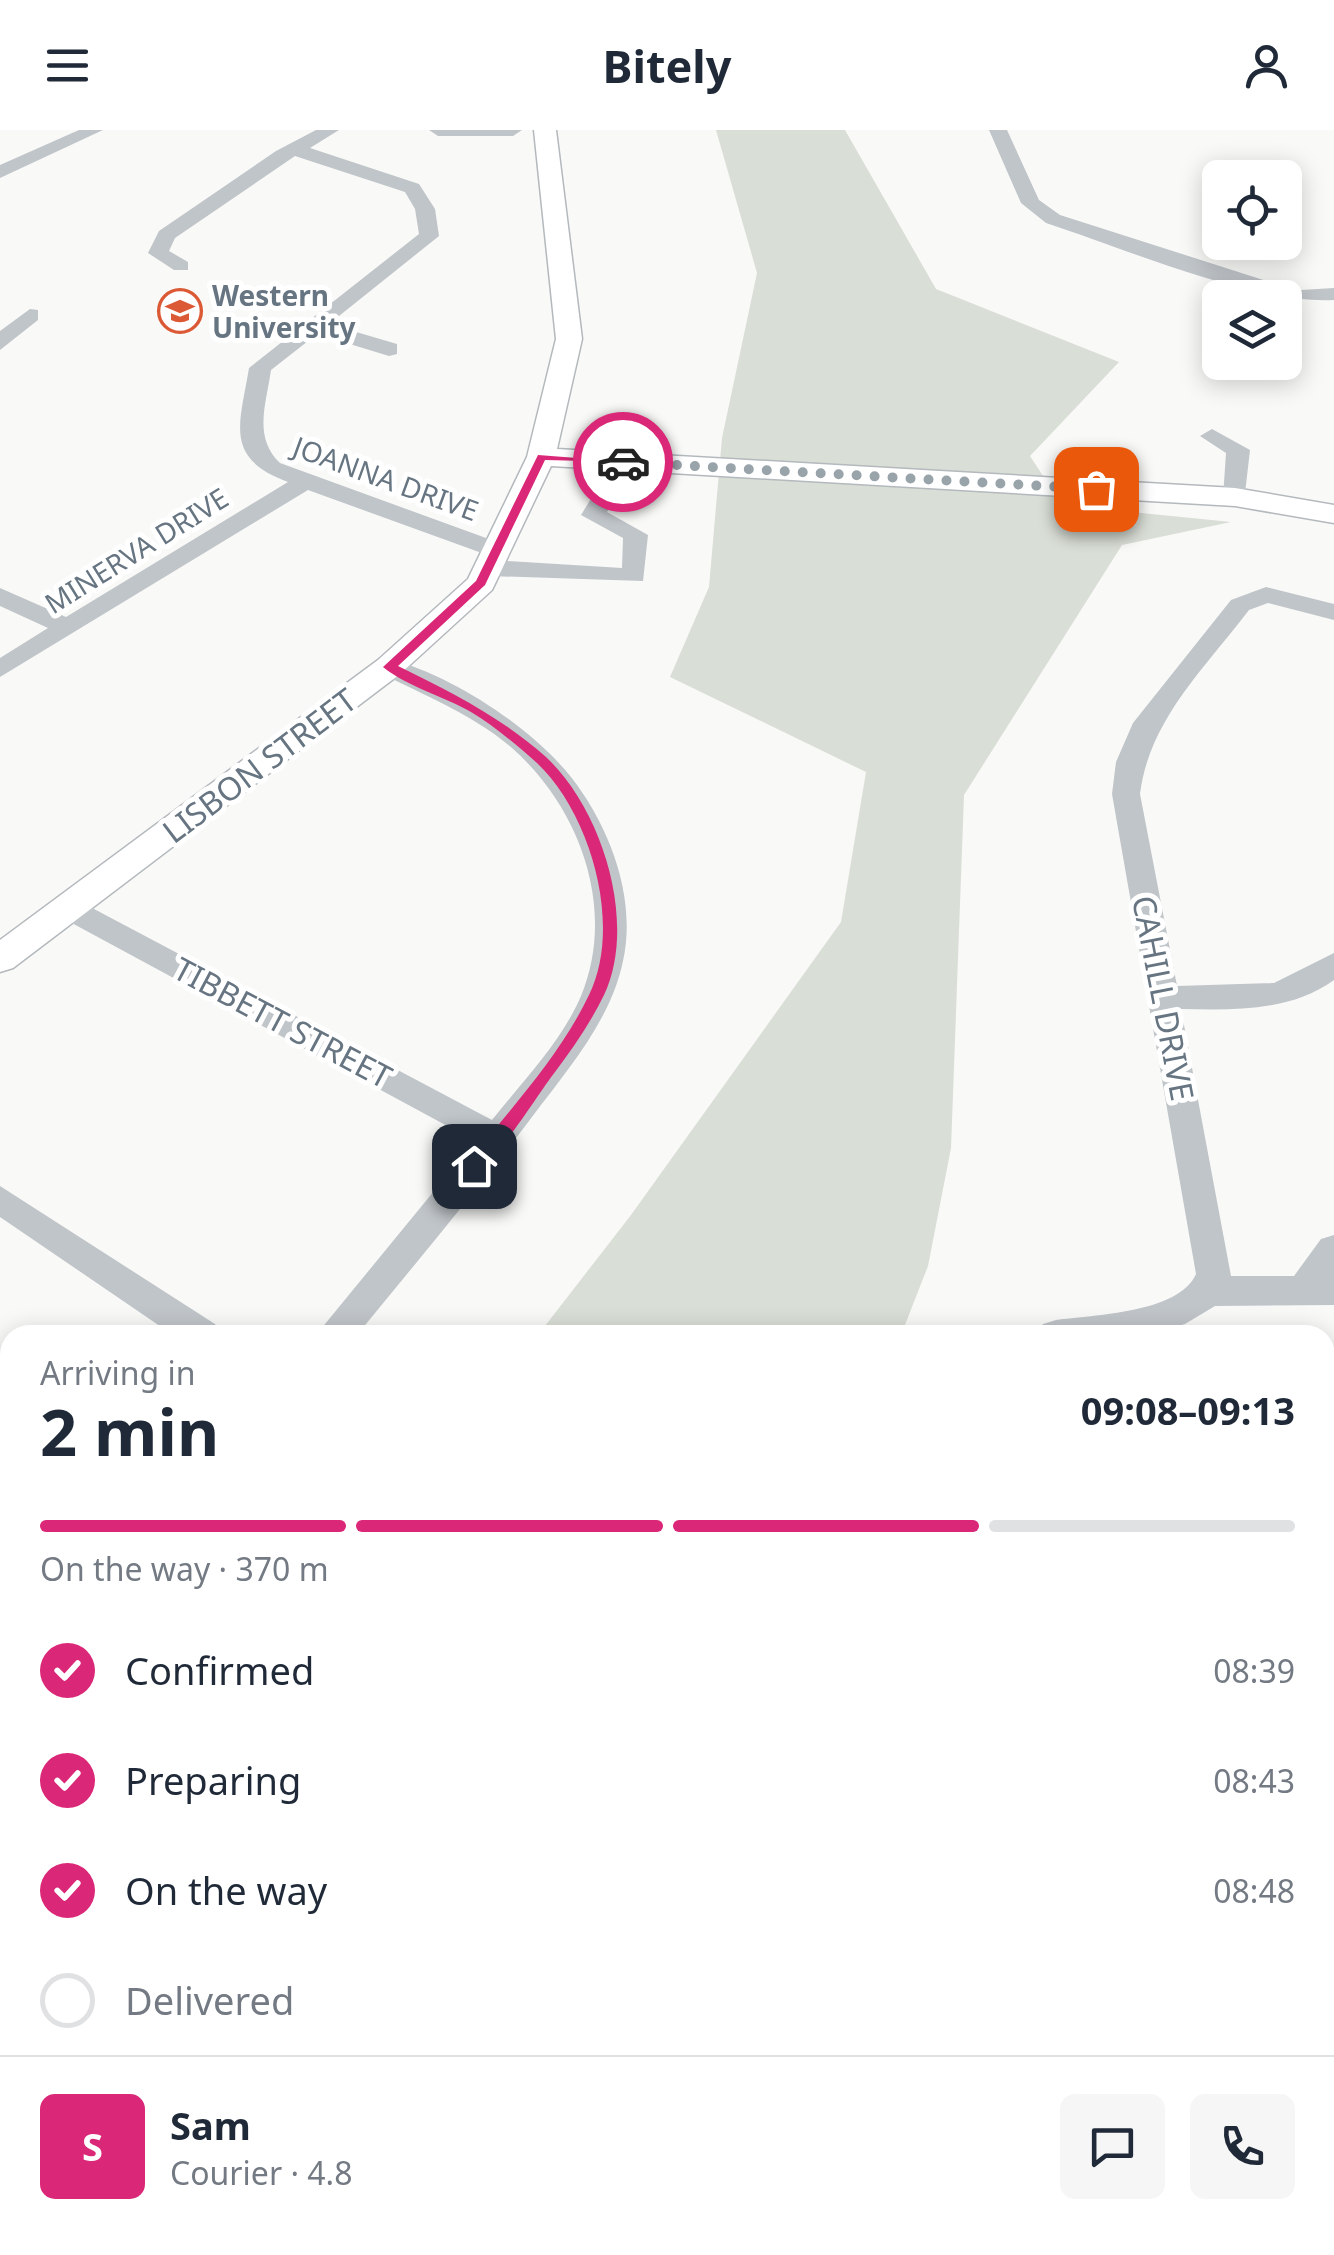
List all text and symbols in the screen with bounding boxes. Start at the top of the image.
text: Bitely [603,35,731,96]
icon: menu [40,38,95,93]
icon: person [1239,38,1294,93]
map controls [1202,160,1302,380]
button: locate [1202,160,1302,260]
place label: Western University [212,276,356,346]
button: layers [1202,280,1302,380]
school or university icon: Western University [157,288,203,334]
courier [573,412,673,512]
street label: JOANNA DRIVE [285,426,484,529]
icon: car [596,435,651,490]
pin [1054,447,1139,532]
icon: bag [1069,462,1124,517]
street label: MINERVA DRIVE [37,478,235,622]
street label: LISBON STREET [153,678,365,852]
street label: CAHILL DRIVE [1123,892,1205,1104]
street label: TIBBETT STREET [166,946,400,1098]
pin [432,1124,517,1209]
icon: home [447,1139,502,1194]
text: Arriving in [40,1351,195,1394]
text: 09:08–09:13 [1081,1384,1295,1436]
text: 2 min [40,1387,219,1475]
text: On the way · 370 m [40,1547,329,1590]
icon: check [40,1643,95,1698]
text: Confirmed [125,1644,314,1696]
text: 08:39 [1213,1649,1295,1692]
icon: check [40,1753,95,1808]
text: Preparing [125,1754,301,1806]
text: 08:43 [1213,1759,1295,1802]
icon: check [40,1863,95,1918]
text: On the way [125,1864,327,1916]
text: 08:48 [1213,1869,1295,1912]
text: Delivered [125,1974,294,2026]
button: chat [1060,2094,1165,2199]
button: phone [1190,2094,1295,2199]
text: Sam [170,2099,251,2151]
text: S [82,2120,103,2172]
text: Courier · 4.8 [170,2151,353,2194]

